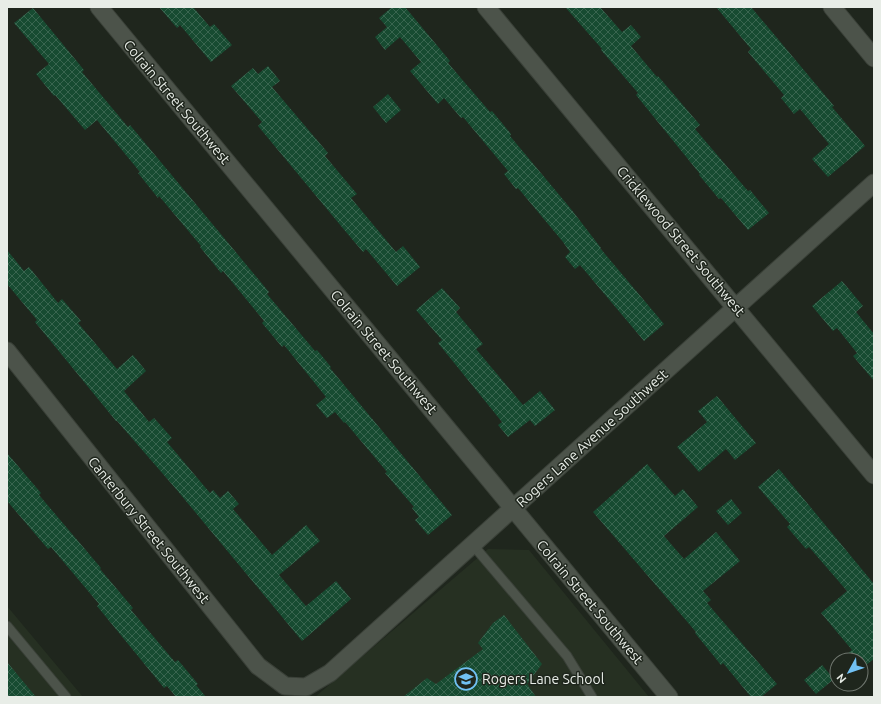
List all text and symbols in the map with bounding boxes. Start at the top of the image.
street label: Colrain Street Southwest [120,37,234,168]
street label: Cricklewood Street Southwest [614,163,749,319]
street label: Colrain Street Southwest [327,287,441,418]
street label: Rogers Lane Avenue Southwest [513,365,671,510]
street label: Canterbury Street Southwest [85,454,213,607]
street label: Colrain Street Southwest [533,537,647,668]
north arrow [829,652,869,692]
school or university icon: Rogers Lane School [453,666,479,692]
place label: Rogers Lane School [482,671,605,687]
text: N [834,671,849,685]

